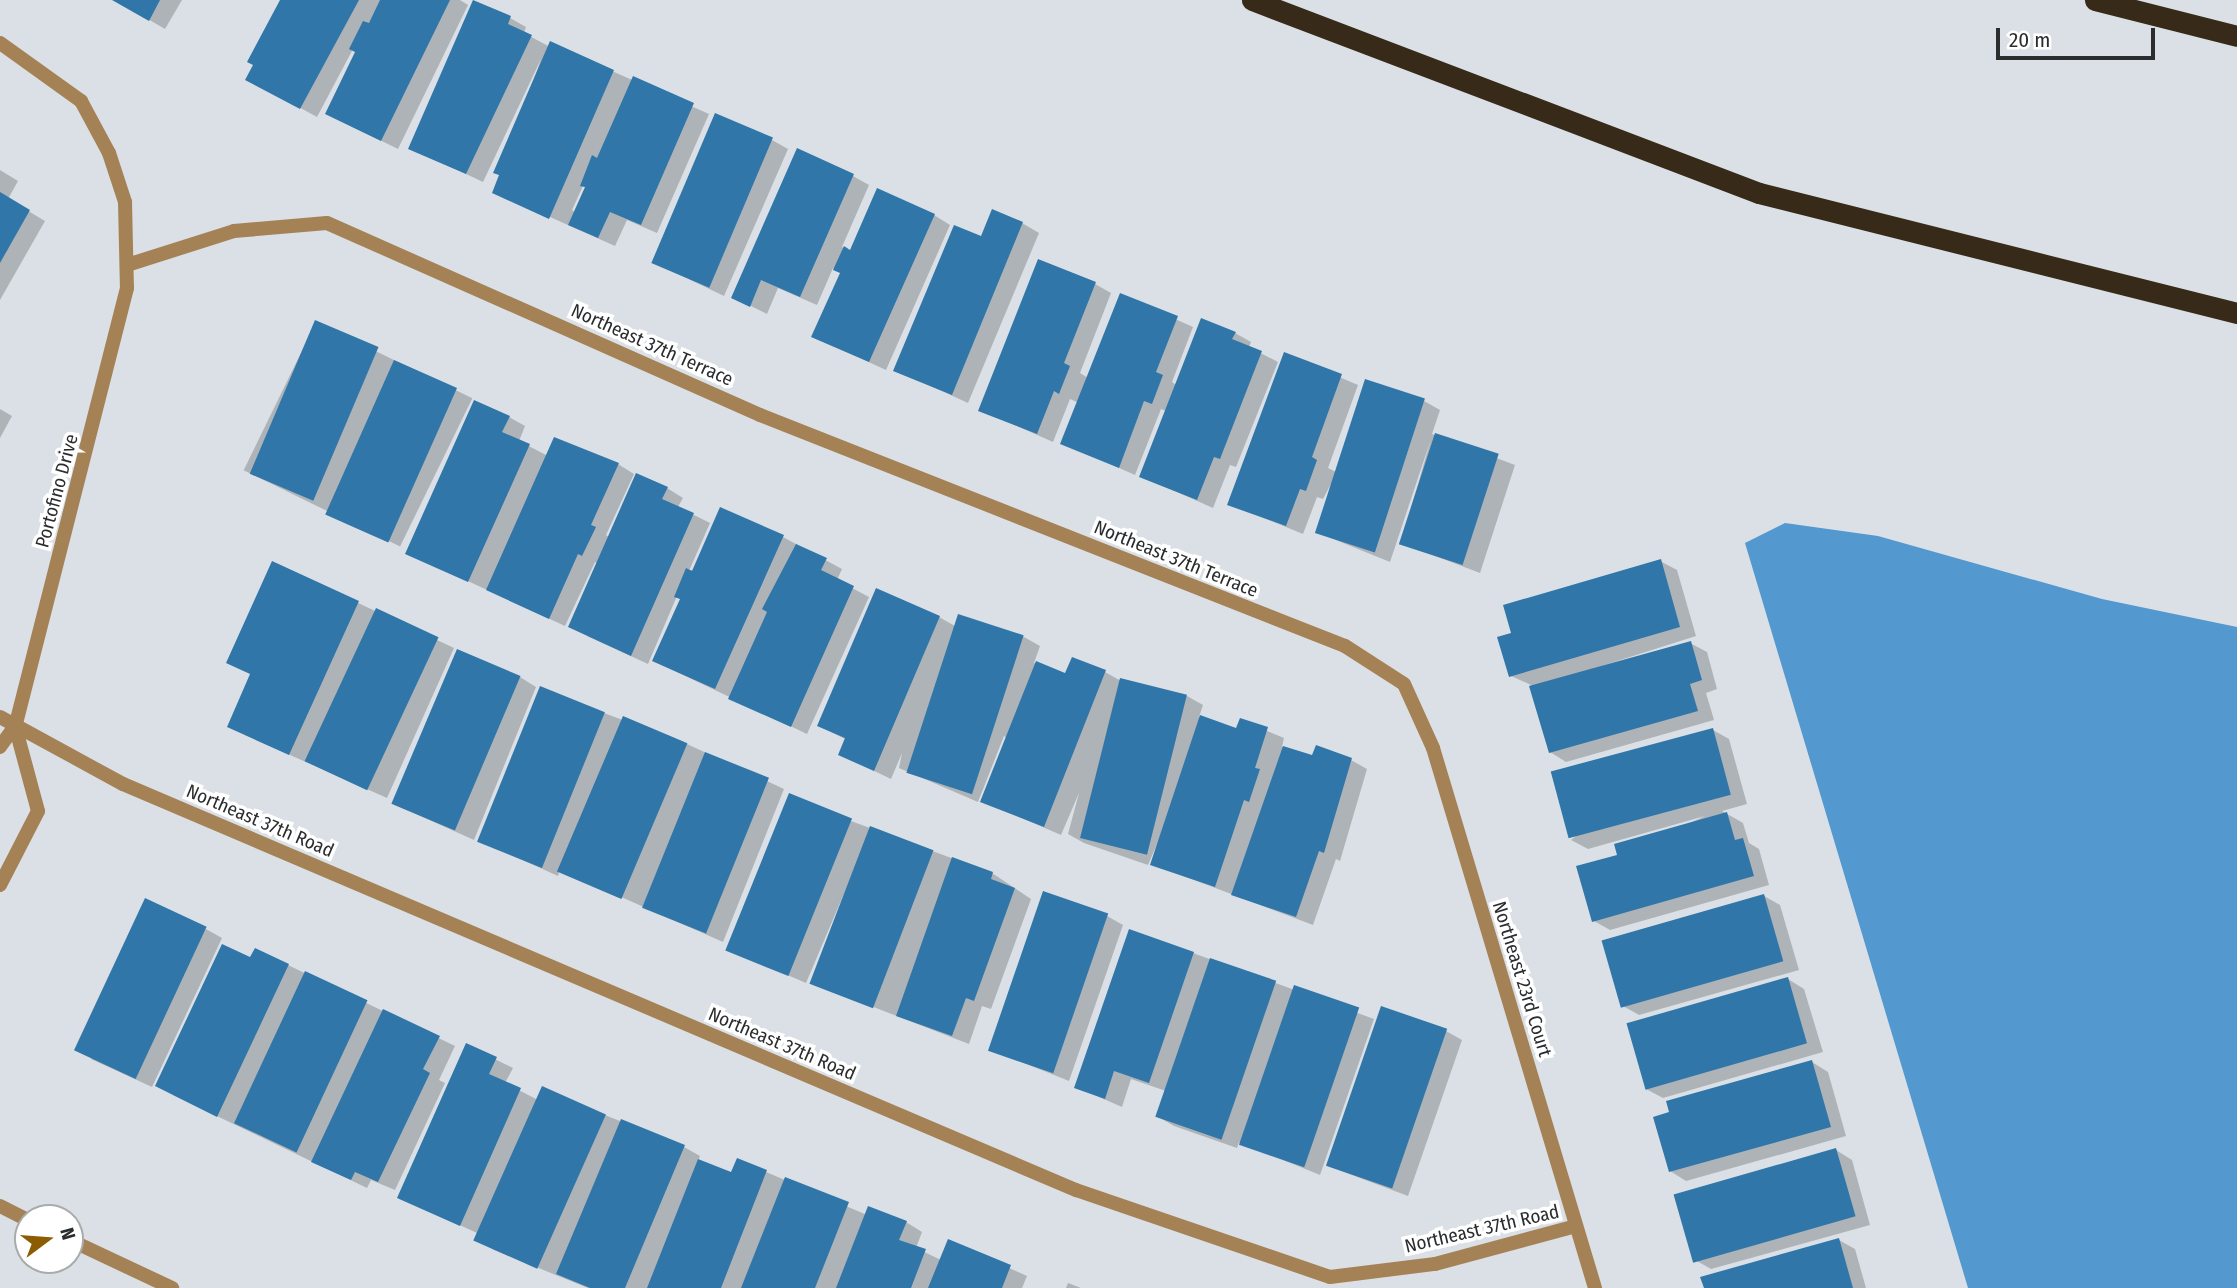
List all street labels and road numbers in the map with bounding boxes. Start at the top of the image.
street label: Northeast 37th Terrace [568,299,736,391]
street label: Portofino Drive [31,432,83,550]
street label: Northeast 37th Terrace [1091,516,1261,602]
street label: Northeast 37th Road [183,780,337,862]
street label: Northeast 23rd Court [1488,899,1556,1059]
street label: Northeast 37th Road [705,1003,859,1085]
street label: Northeast 37th Road [1403,1200,1561,1258]

